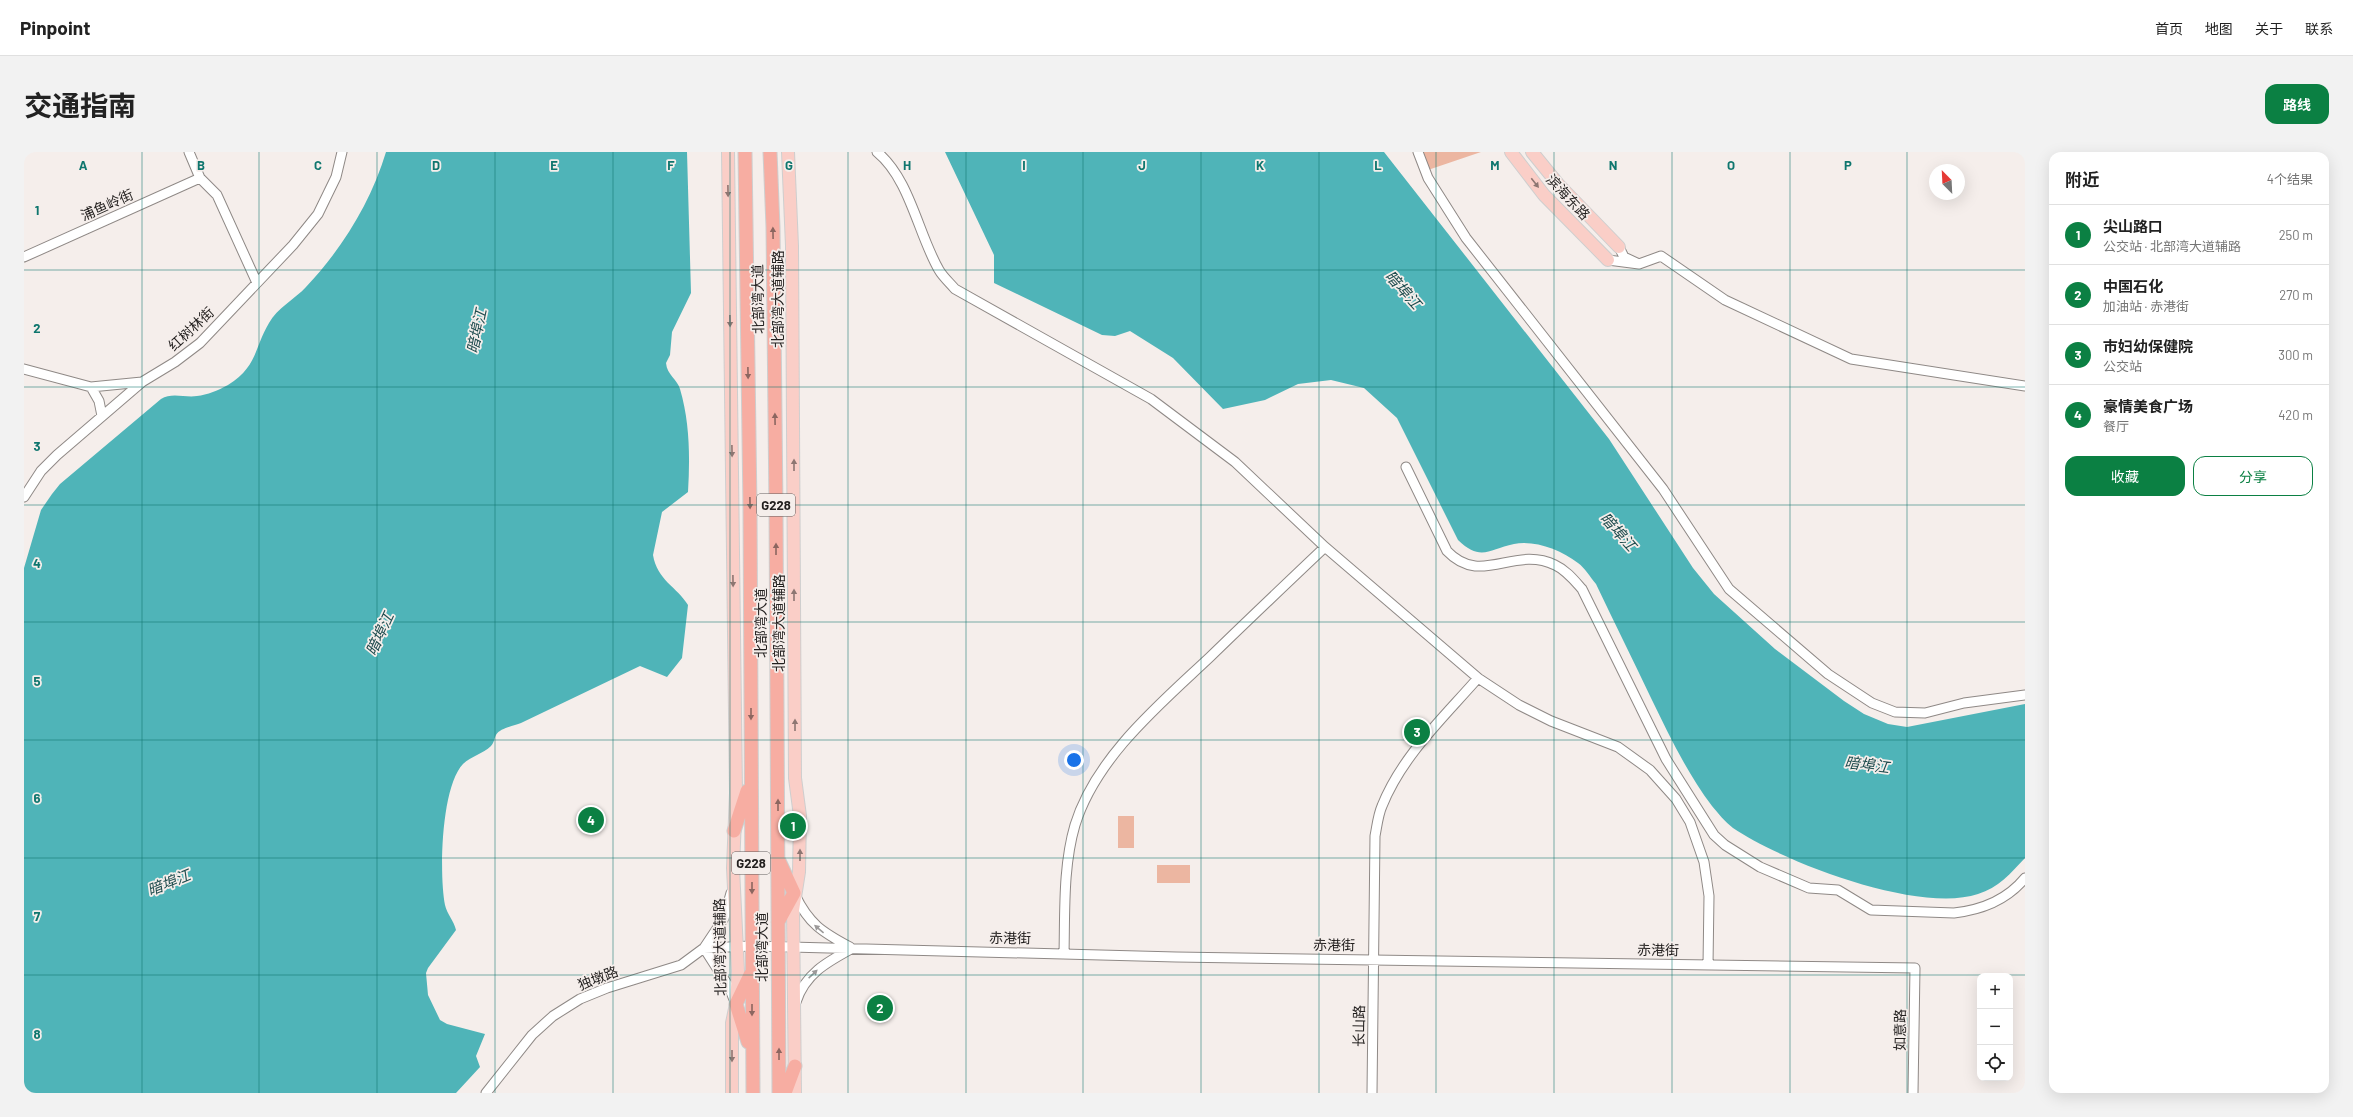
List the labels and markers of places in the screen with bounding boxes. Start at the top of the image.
pin: 3 [1404,717,1430,747]
pin: 4 [578,805,604,835]
pin: 1 [780,811,806,841]
pin: 2 [867,993,893,1023]

